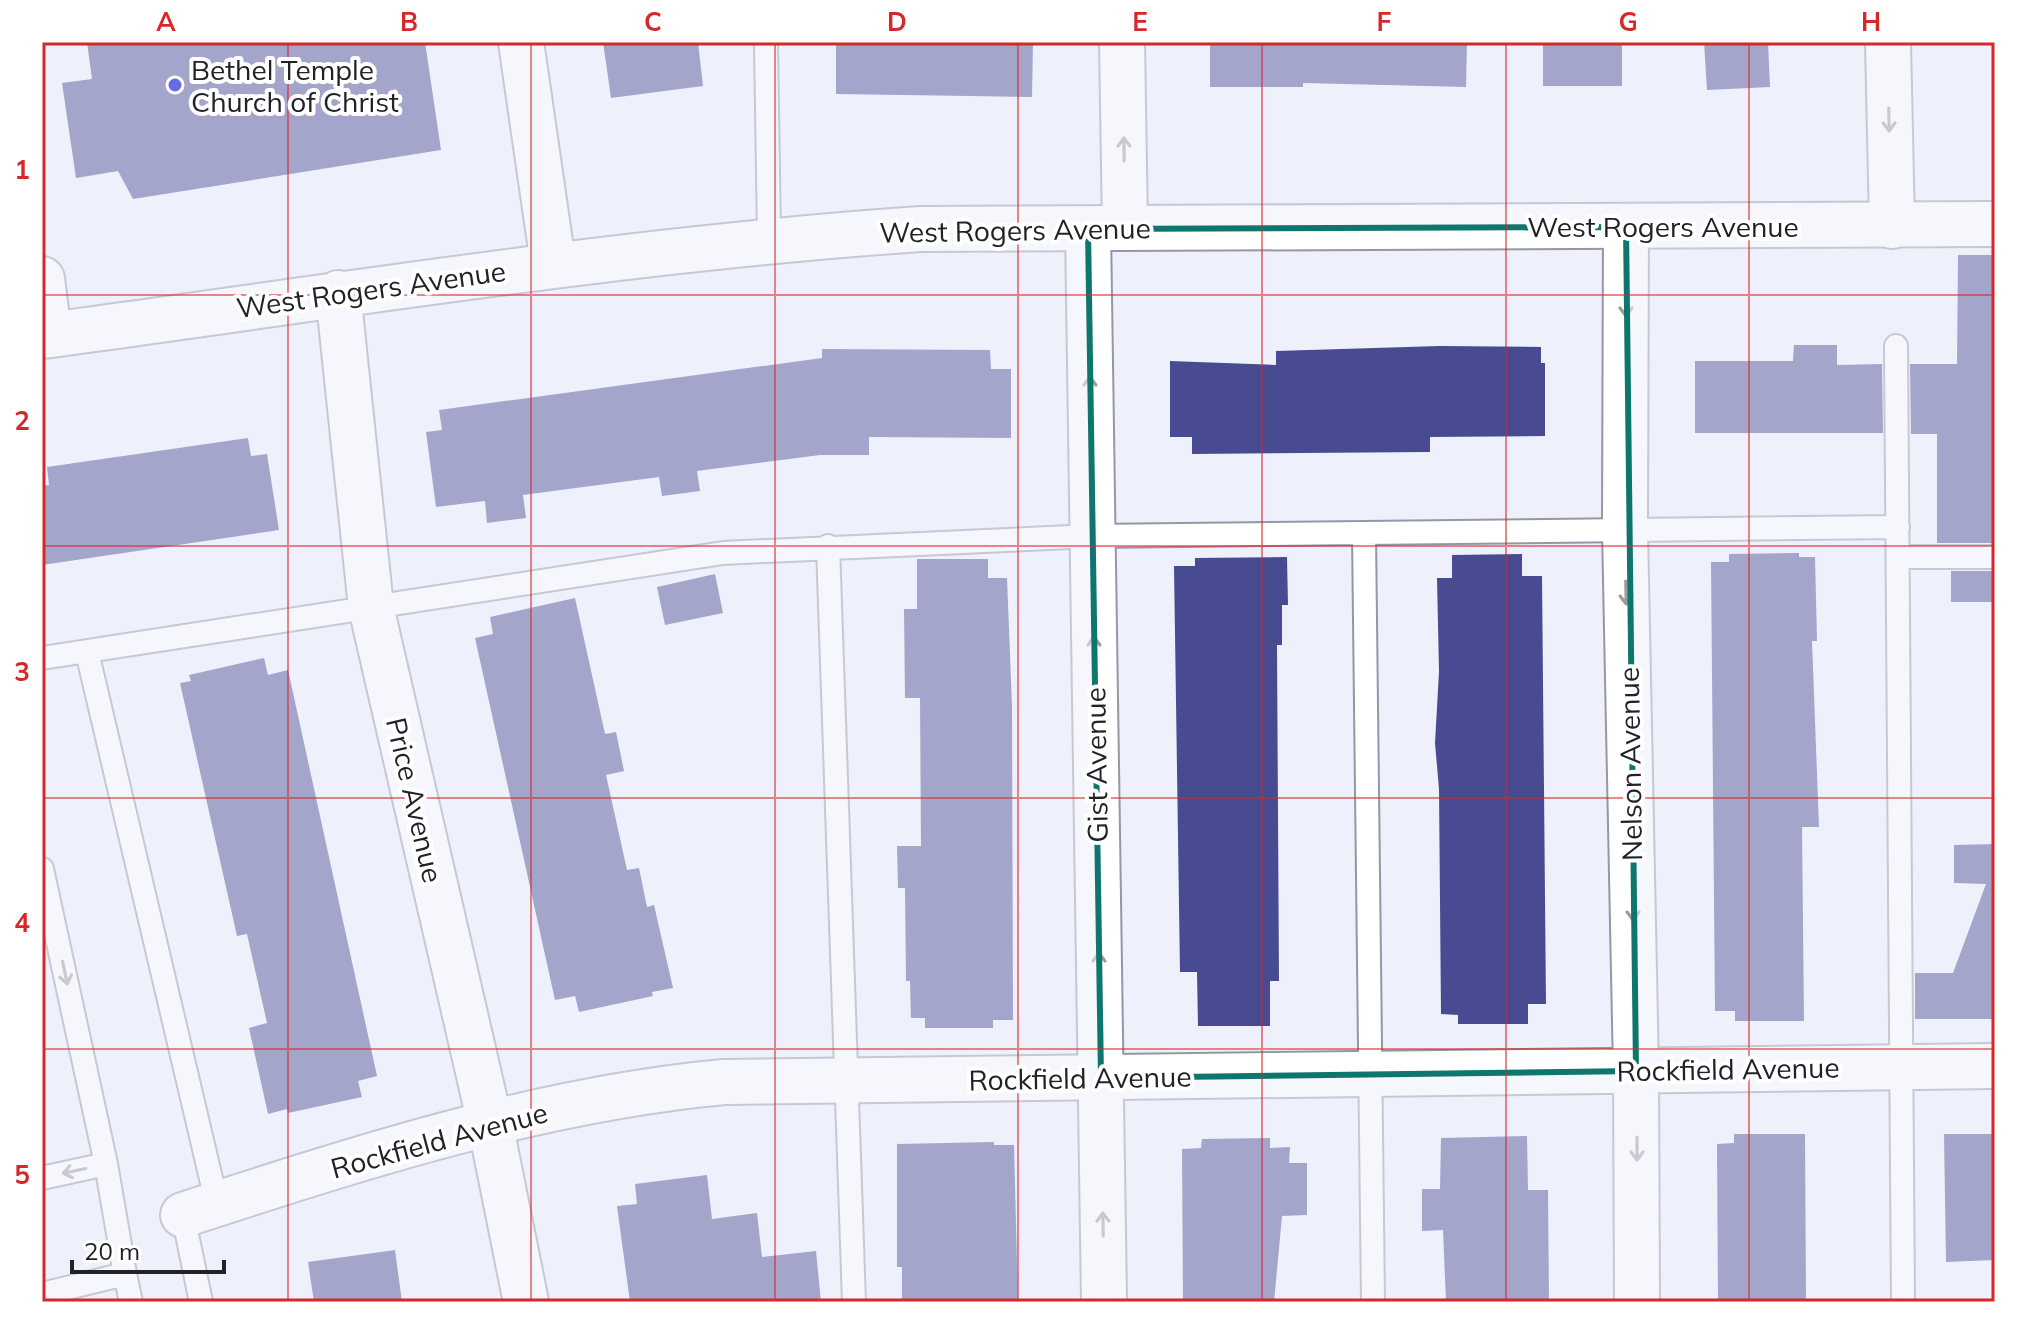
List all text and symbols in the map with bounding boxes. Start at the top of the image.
text: A [156,5,176,38]
text: B [400,5,418,38]
text: C [644,5,662,38]
text: D [887,5,907,38]
text: E [1132,5,1148,38]
text: F [1377,5,1392,38]
text: G [1618,5,1638,38]
text: H [1861,5,1881,38]
place label: Bethel Temple Church of Christ [191,52,399,119]
marker: Bethel Temple Church of Christ [166,76,184,94]
one-way arrow [1882,106,1897,133]
one-way arrow [1116,136,1132,163]
text: 1 [14,153,30,186]
street label: West Rogers Avenue [1527,209,1799,244]
street label: West Rogers Avenue [879,210,1151,250]
street label: West Rogers Avenue [234,253,508,325]
one-way arrow [1618,291,1634,318]
one-way arrow [1082,375,1098,402]
text: 2 [14,404,30,437]
one-way arrow [1619,579,1634,606]
one-way arrow [1086,635,1101,662]
text: 3 [14,655,30,688]
street label: Nelson Avenue [1611,667,1649,861]
street label: Gist Avenue [1077,687,1115,843]
street label: Price Avenue [379,714,451,886]
one-way arrow [1625,895,1641,922]
text: 4 [14,906,30,939]
one-way arrow [1091,951,1107,978]
one-way arrow [58,959,73,985]
street label: Rockfield Avenue [1616,1050,1840,1088]
street label: Rockfield Avenue [968,1059,1192,1097]
street label: Rockfield Avenue [327,1094,551,1186]
one-way arrow [1629,1135,1644,1162]
text: 5 [14,1158,30,1191]
one-way arrow [62,1164,88,1179]
one-way arrow [1095,1211,1111,1238]
scale bar [72,1224,224,1274]
text: 20 m [84,1236,140,1266]

